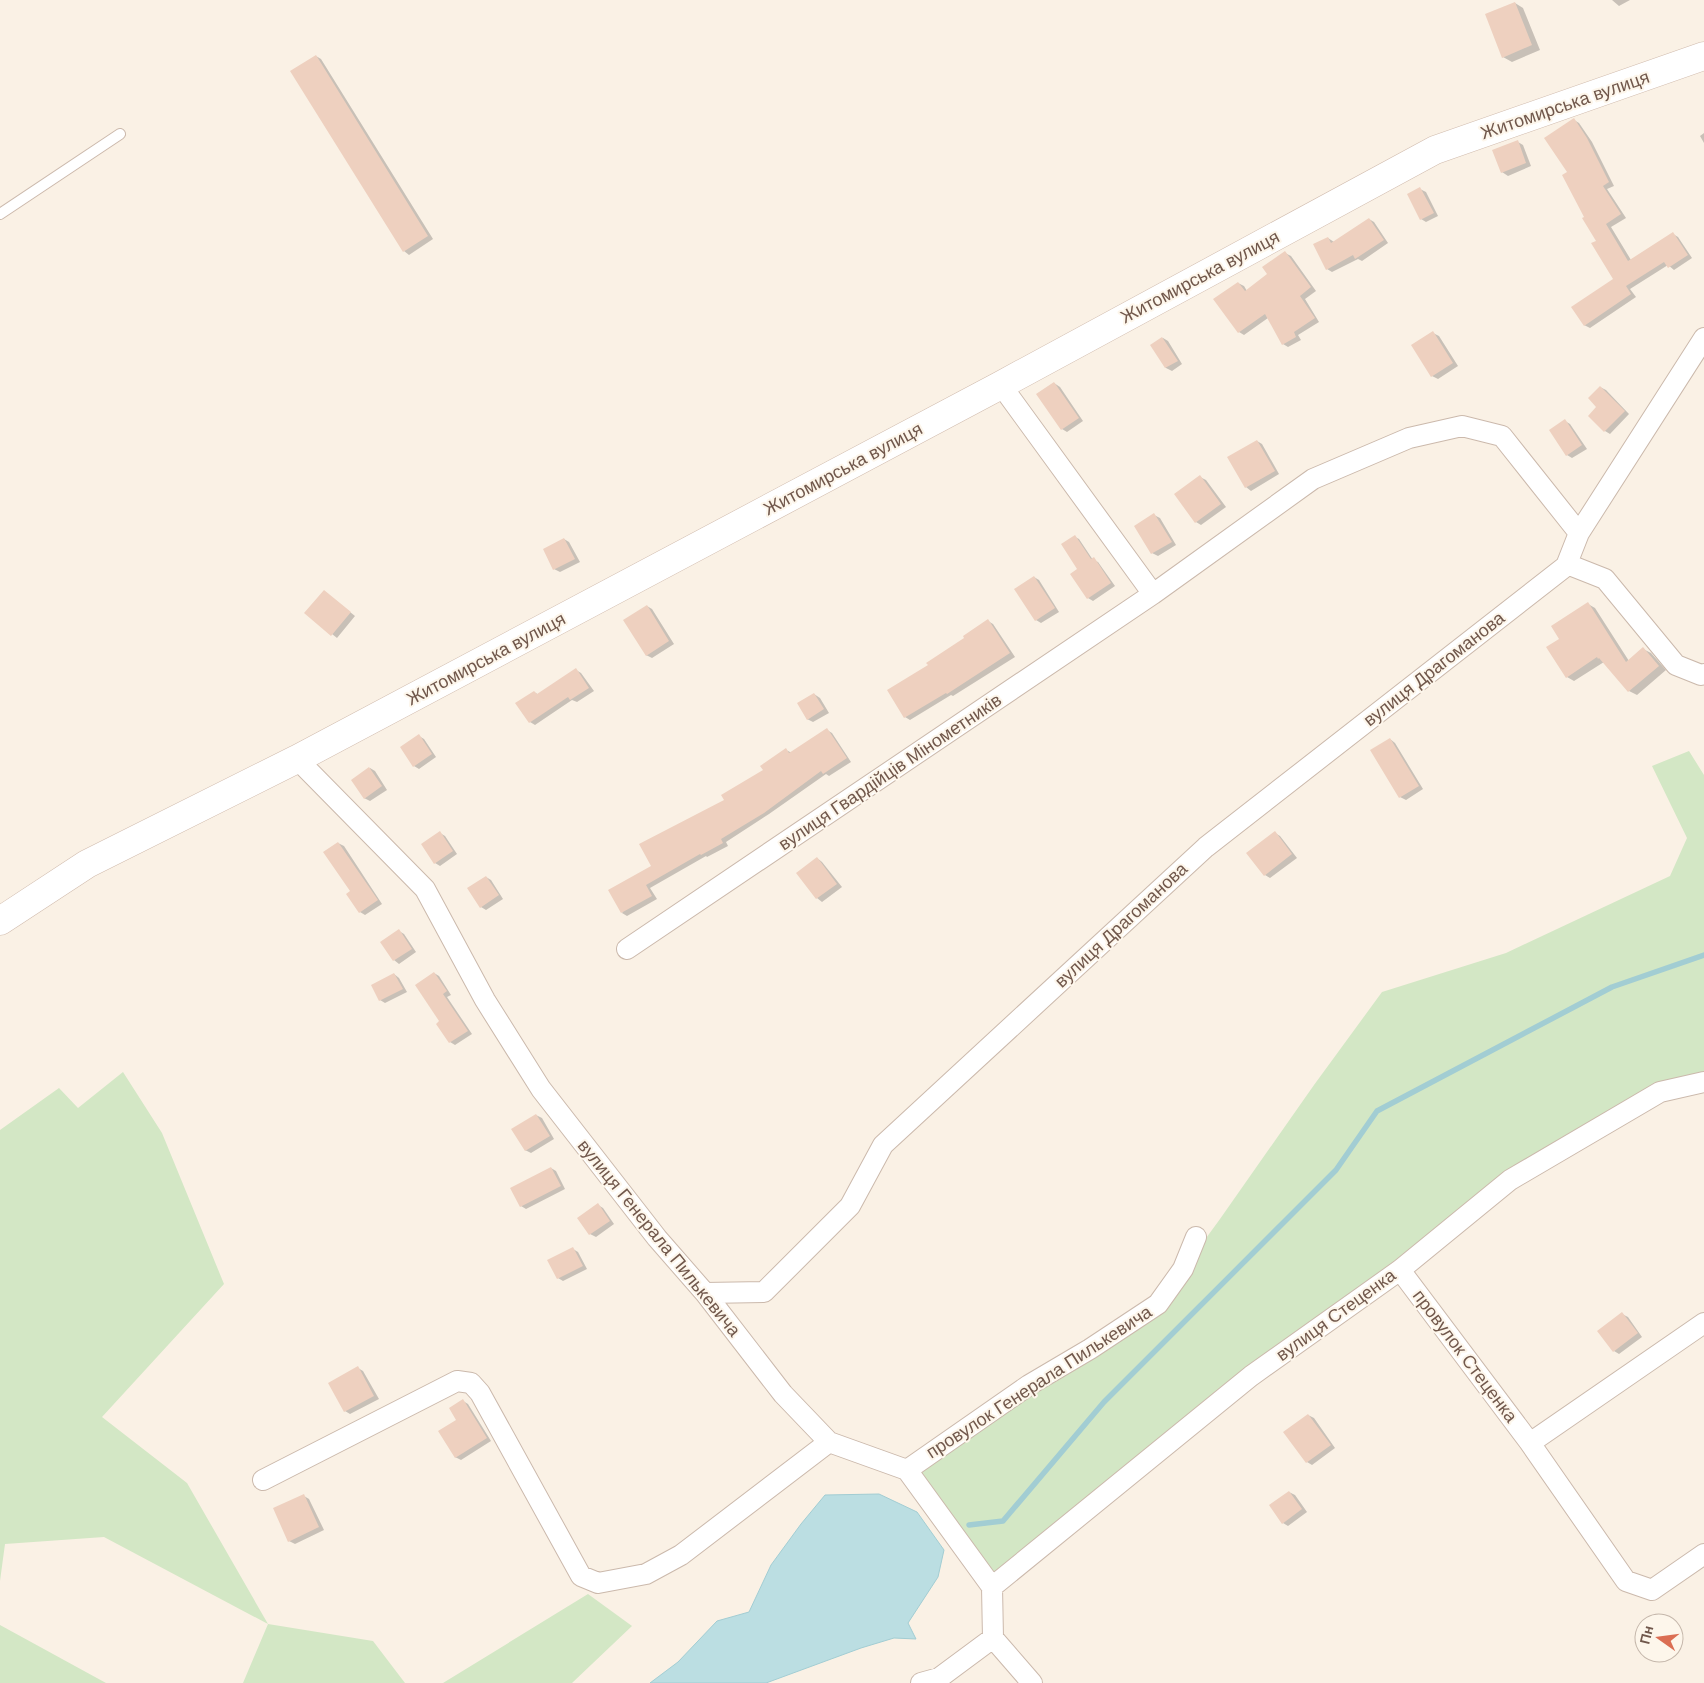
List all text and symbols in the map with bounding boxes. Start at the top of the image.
street label: Житомирська вулиця [1477,65,1653,145]
street label: Житомирська вулиця [1116,225,1284,329]
street label: Житомирська вулиця [759,417,927,521]
street label: вулиця Драгоманова [1358,606,1510,732]
street label: Житомирська вулиця [402,607,570,711]
street label: вулиця Гвардійців Мінометників [774,688,1006,856]
street label: вулиця Драгоманова [1049,856,1193,993]
street label: вулиця Генерала Пилькевича [572,1134,747,1342]
street label: вулиця Стеценка [1271,1263,1402,1367]
street label: провулок Стеценка [1407,1285,1523,1428]
street label: провулок Генерала Пилькевича [921,1299,1157,1464]
north arrow [1634,1613,1684,1663]
text: Пн [1635,1624,1657,1646]

